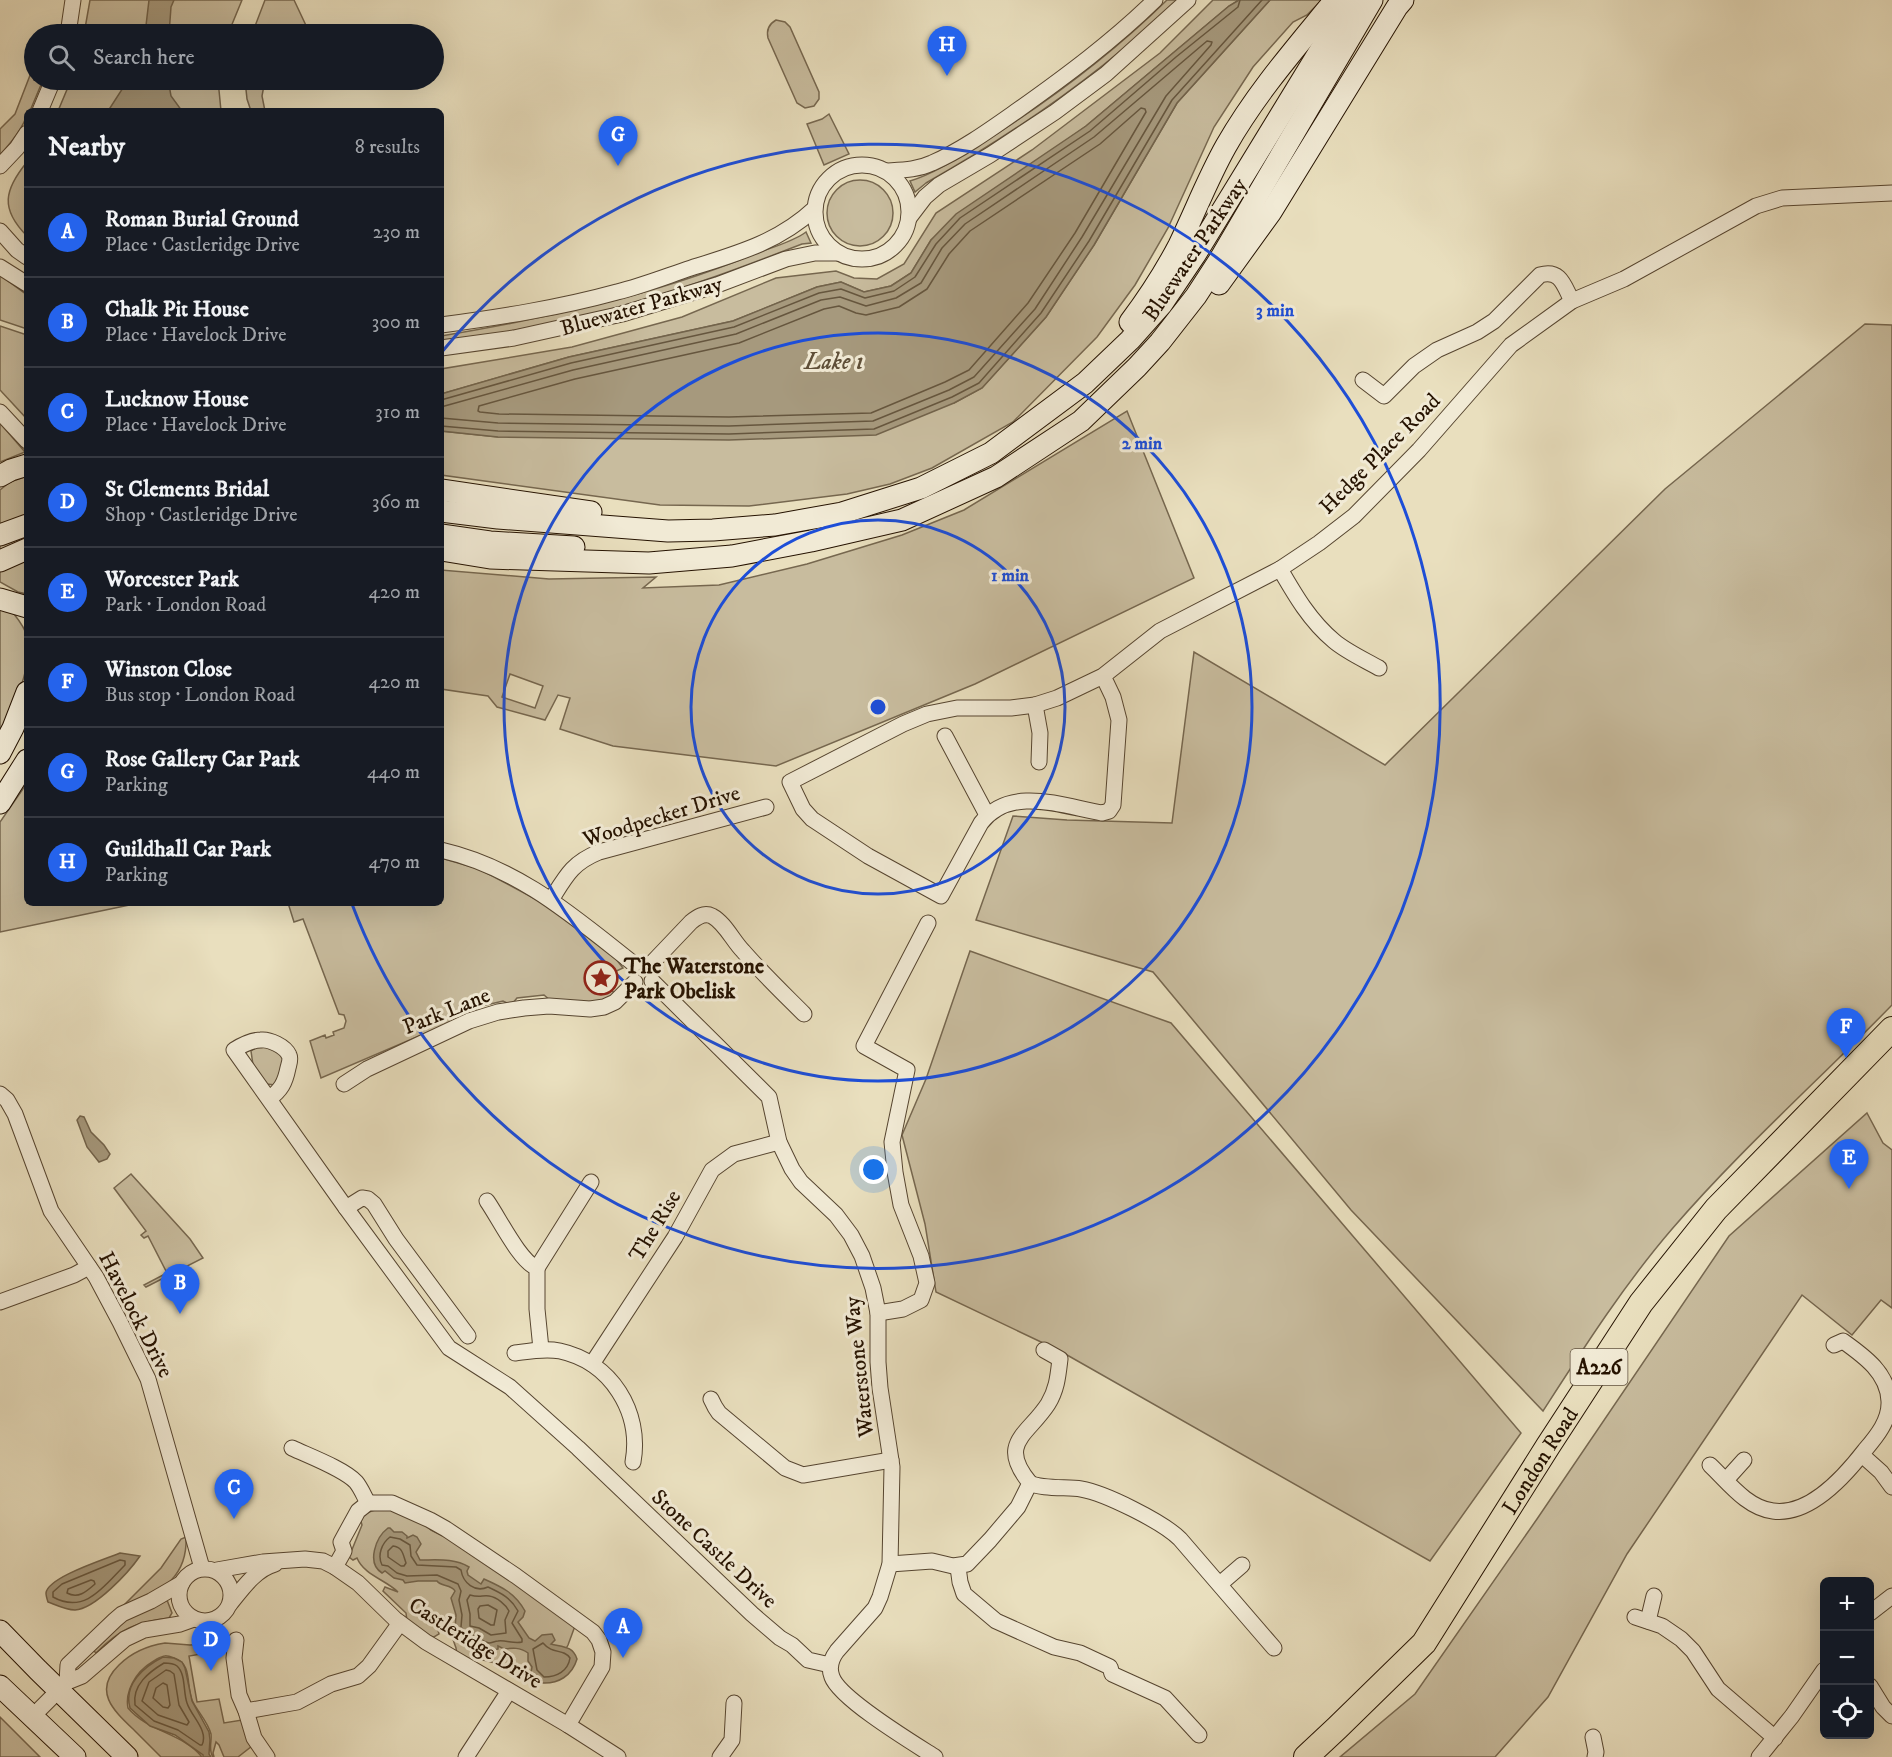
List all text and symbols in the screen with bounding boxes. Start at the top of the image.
search box [24,24,444,90]
pin: H [928,26,966,76]
icon: search [45,41,78,74]
text: Search here [93,44,195,71]
pin: G [598,116,638,166]
text: Nearby [48,131,125,164]
text: 8 results [355,135,420,160]
street label: Bluewater Parkway [1137,172,1254,327]
text: Roman Burial Ground [105,206,299,233]
text: A [61,220,74,245]
text: 230 m [373,220,420,245]
text: Place · Castleridge Drive [105,233,300,258]
street label: Bluewater Parkway [557,270,726,342]
text: Chalk Pit House [105,296,249,323]
text: 3 min [1256,300,1295,322]
text: B [61,310,74,335]
text: 300 m [372,310,420,335]
text: Place · Havelock Drive [105,323,287,348]
water label: Lake 1 [802,347,864,377]
text: Lucknow House [105,386,249,413]
street label: Hedge Place Road [1314,388,1446,520]
text: C [61,400,74,425]
text: 310 m [375,400,420,425]
text: Place · Havelock Drive [105,413,287,438]
text: 2 min [1122,433,1163,455]
text: St Clements Bridal [105,476,269,503]
text: D [60,490,75,515]
text: 360 m [372,490,420,515]
text: Shop · Castleridge Drive [105,503,298,528]
text: 1 min [991,565,1030,587]
text: Worcester Park [105,566,239,593]
text: E [60,580,75,605]
text: 420 m [369,580,420,605]
text: Park · London Road [105,593,266,618]
text: Winston Close [105,656,232,683]
text: F [61,670,74,695]
text: 420 m [369,670,420,695]
text: Bus stop · London Road [105,683,295,708]
centre of rings [868,697,888,717]
text: Rose Gallery Car Park [105,746,300,773]
text: G [61,760,74,785]
text: 440 m [367,760,420,785]
text: Parking [105,773,168,798]
street label: Woodpecker Drive [579,780,743,853]
text: Guildhall Car Park [105,836,271,863]
text: H [59,850,76,875]
text: 470 m [369,850,420,875]
text: Parking [105,863,168,888]
place label: The Waterstone Park Obelisk [623,953,764,1005]
place icon: The Waterstone Park Obelisk [583,960,619,996]
street label: Park Lane [399,982,494,1041]
pin: F [1826,1008,1866,1058]
pin: E [1830,1140,1868,1189]
your location [859,1155,888,1184]
street label: The Rise [623,1185,687,1266]
street label: Havelock Drive [92,1247,179,1382]
pin: B [160,1264,200,1314]
street label: Waterstone Way [839,1295,880,1440]
road number: A226 [1570,1349,1628,1385]
street label: London Road [1497,1403,1585,1520]
pin: C [214,1470,254,1519]
street label: Stone Castle Drive [645,1484,783,1614]
map controls [1820,1577,1874,1739]
button: + [1820,1577,1874,1631]
street label: Castleridge Drive [403,1591,547,1695]
pin: A [604,1608,642,1658]
pin: D [192,1622,230,1671]
button: − [1820,1631,1874,1685]
button: locate [1820,1685,1874,1739]

